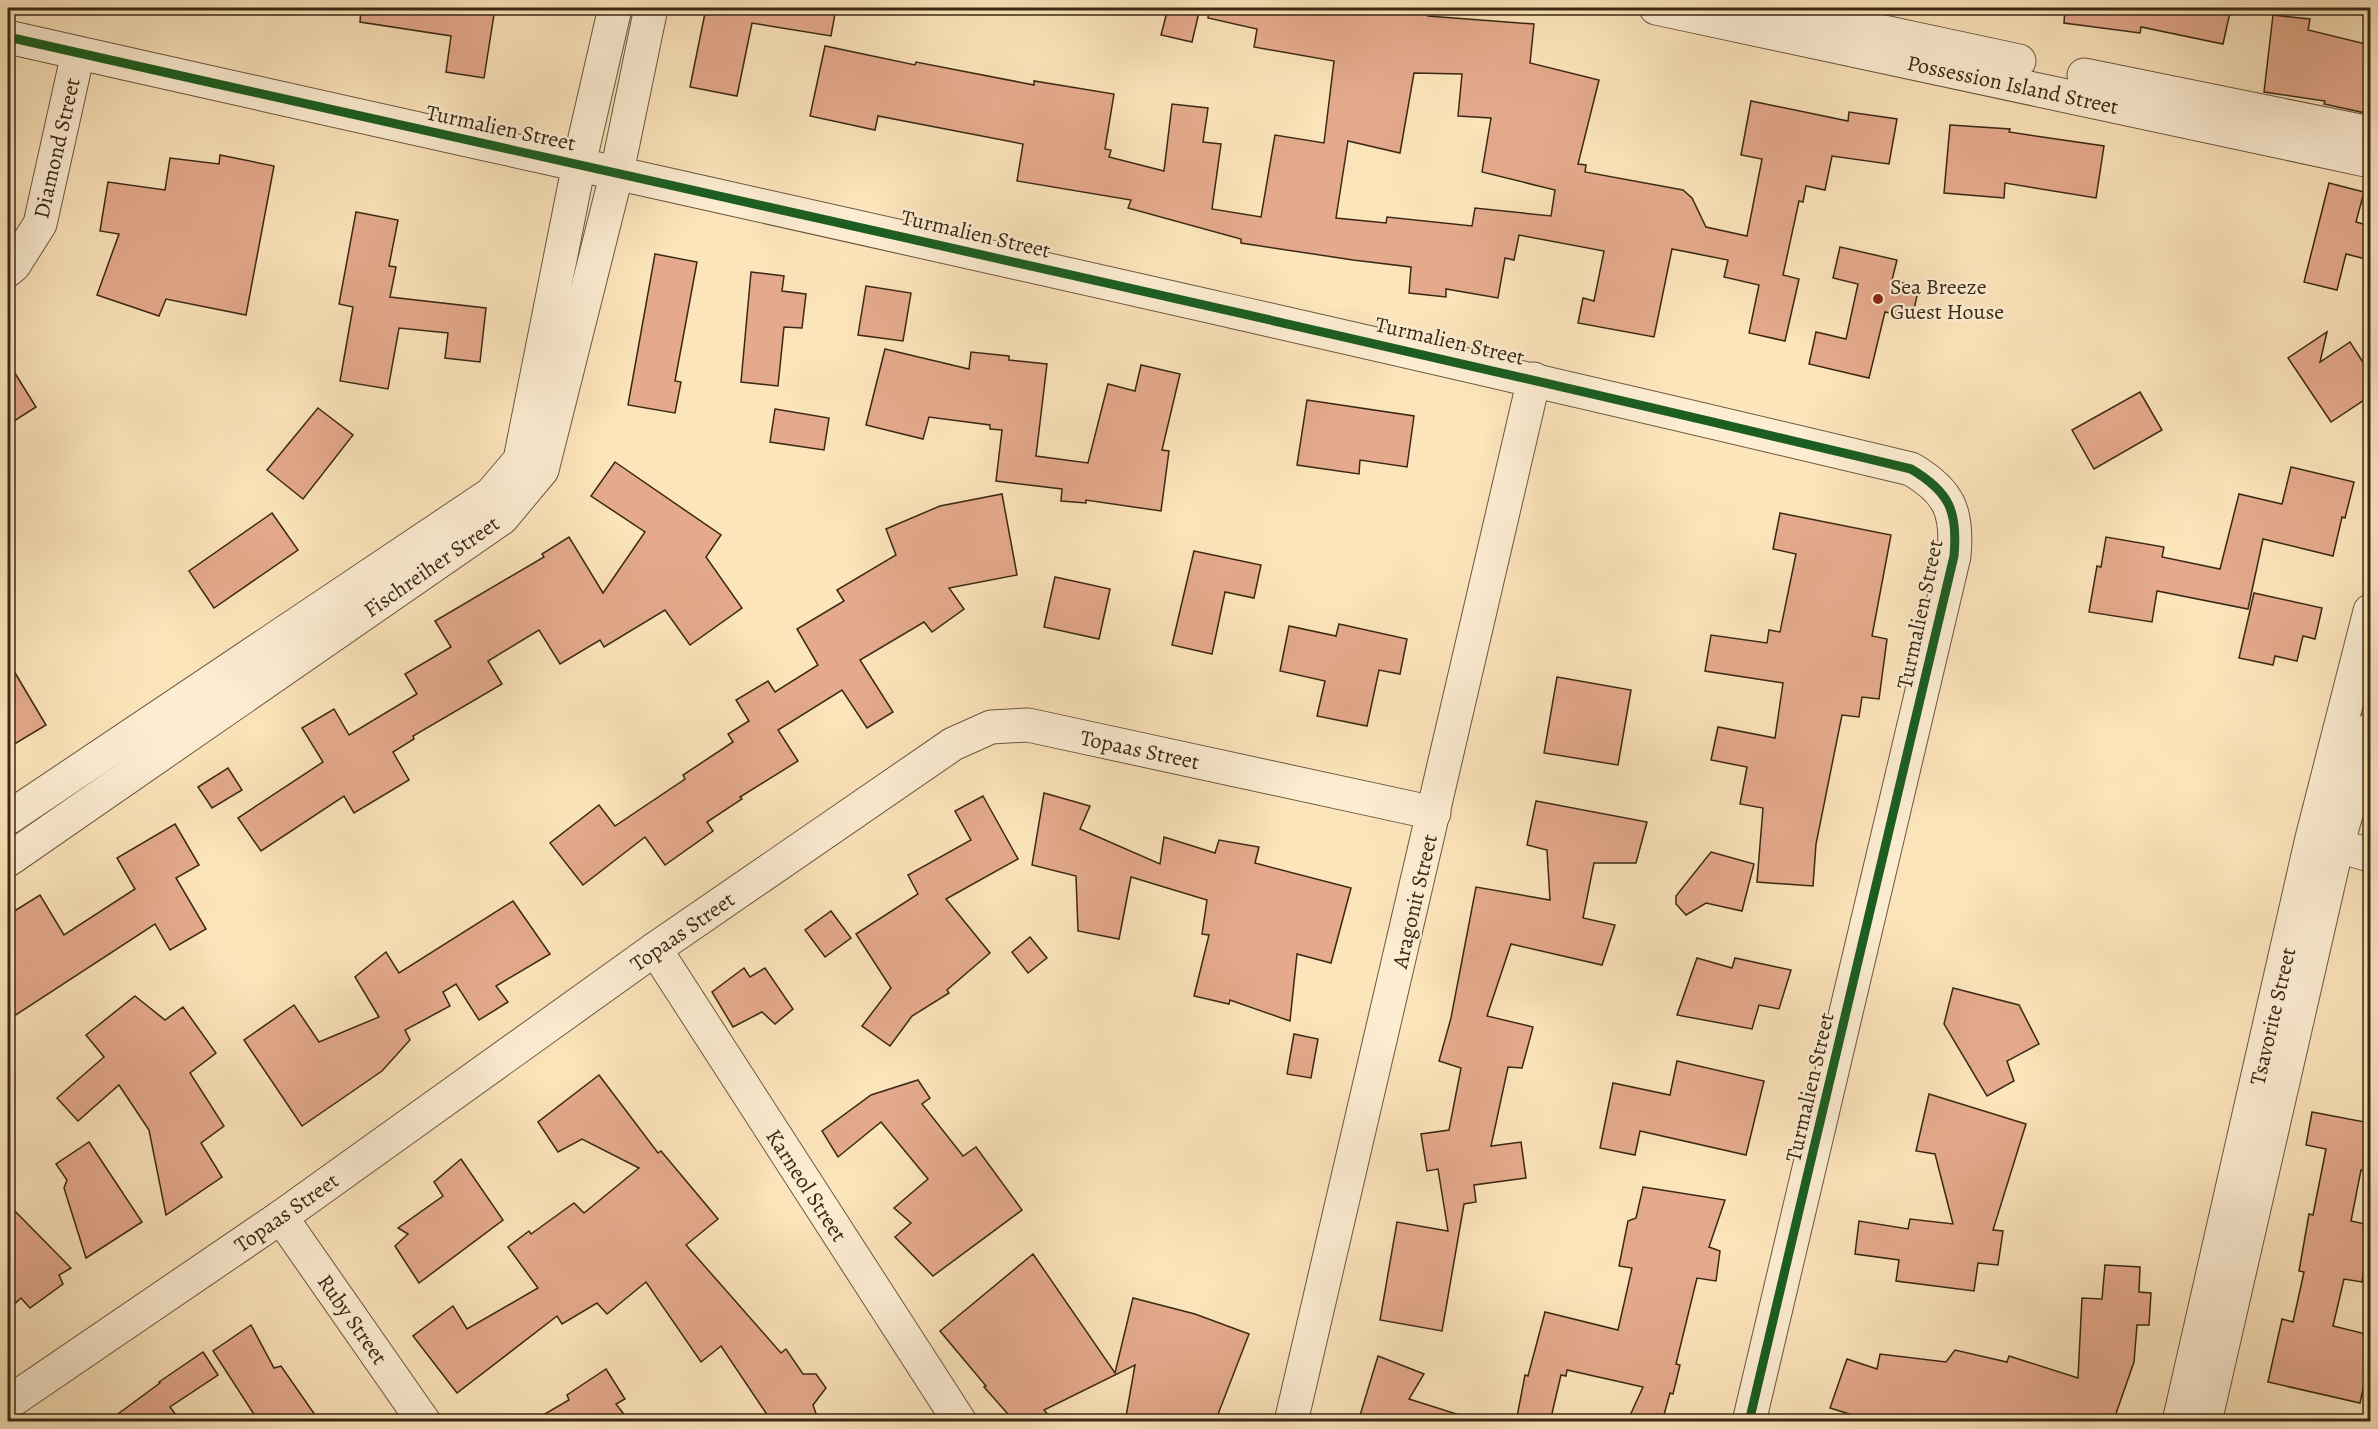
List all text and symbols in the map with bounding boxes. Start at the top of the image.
street label: Possession Island Street [1904,48,2121,122]
street label: Diamond Street [26,75,88,222]
street label: Turmalien Street [423,97,578,158]
street label: Turmalien Street [898,202,1053,266]
place label: Sea Breeze Guest House [1890,272,2004,327]
marker: Sea Breeze Guest House [1871,292,1885,306]
street label: Turmalien Street [1372,309,1527,373]
street label: Fischreiher Street [358,509,506,625]
street label: Turmalien Street [1889,537,1950,692]
street label: Topaas Street [1077,723,1202,777]
street label: Aragonit Street [1385,831,1445,972]
street label: Topaas Street [624,885,741,979]
street label: Tsavorite Street [2243,944,2303,1088]
street label: Turmalien Street [1778,1010,1842,1165]
street label: Karneol Street [758,1123,854,1248]
street label: Topaas Street [228,1166,345,1260]
street label: Ruby Street [310,1268,394,1371]

